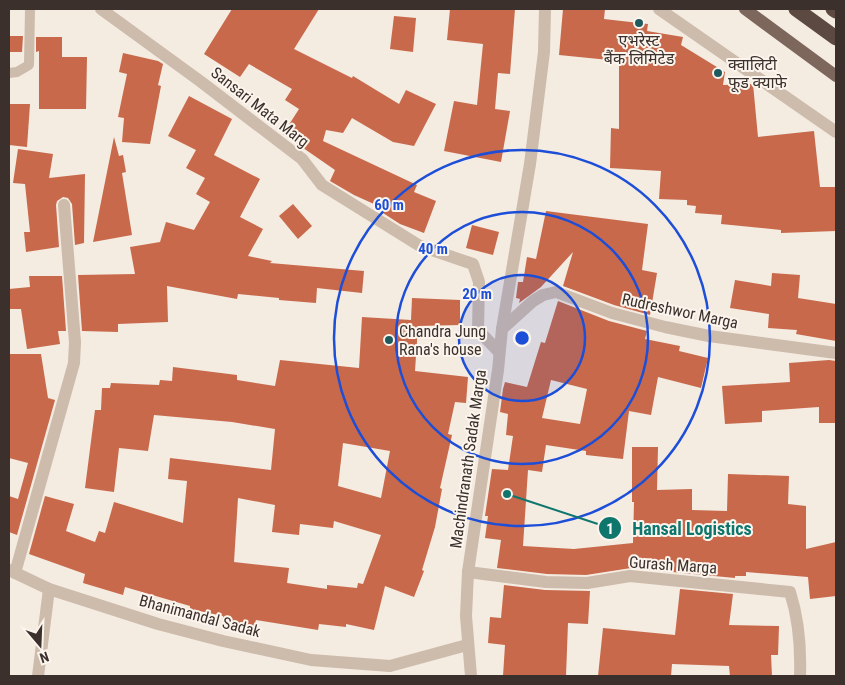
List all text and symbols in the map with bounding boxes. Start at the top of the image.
marker: एभरेस्ट बैंक लिमिटेड [633,17,645,29]
place label: एभरेस्ट बैंक लिमिटेड [604,31,675,68]
place label: क्वालिटी फूड क्याफे [728,55,788,93]
street label: Sansari Mata Marg [207,63,313,151]
marker: क्वालिटी फूड क्याफे [712,67,724,79]
text: 60 m [374,196,404,214]
text: 40 m [418,240,448,258]
text: 20 m [462,285,492,303]
street label: Rudreshwor Marga [620,289,740,333]
place label: Chandra Jung Rana's house [399,322,486,359]
centre of rings [513,329,531,347]
marker: Chandra Jung Rana's house [383,334,395,346]
street label: Machindranath Sadak Marga [446,368,490,550]
callout: Hansal Logistics [598,512,762,545]
text: Hansal Logistics [632,518,752,539]
text: 1 [606,520,614,538]
street label: Gurash Marga [628,552,718,578]
street label: Bhanimandal Sadak [137,591,263,642]
north arrow [15,620,65,670]
text: N [38,648,51,666]

